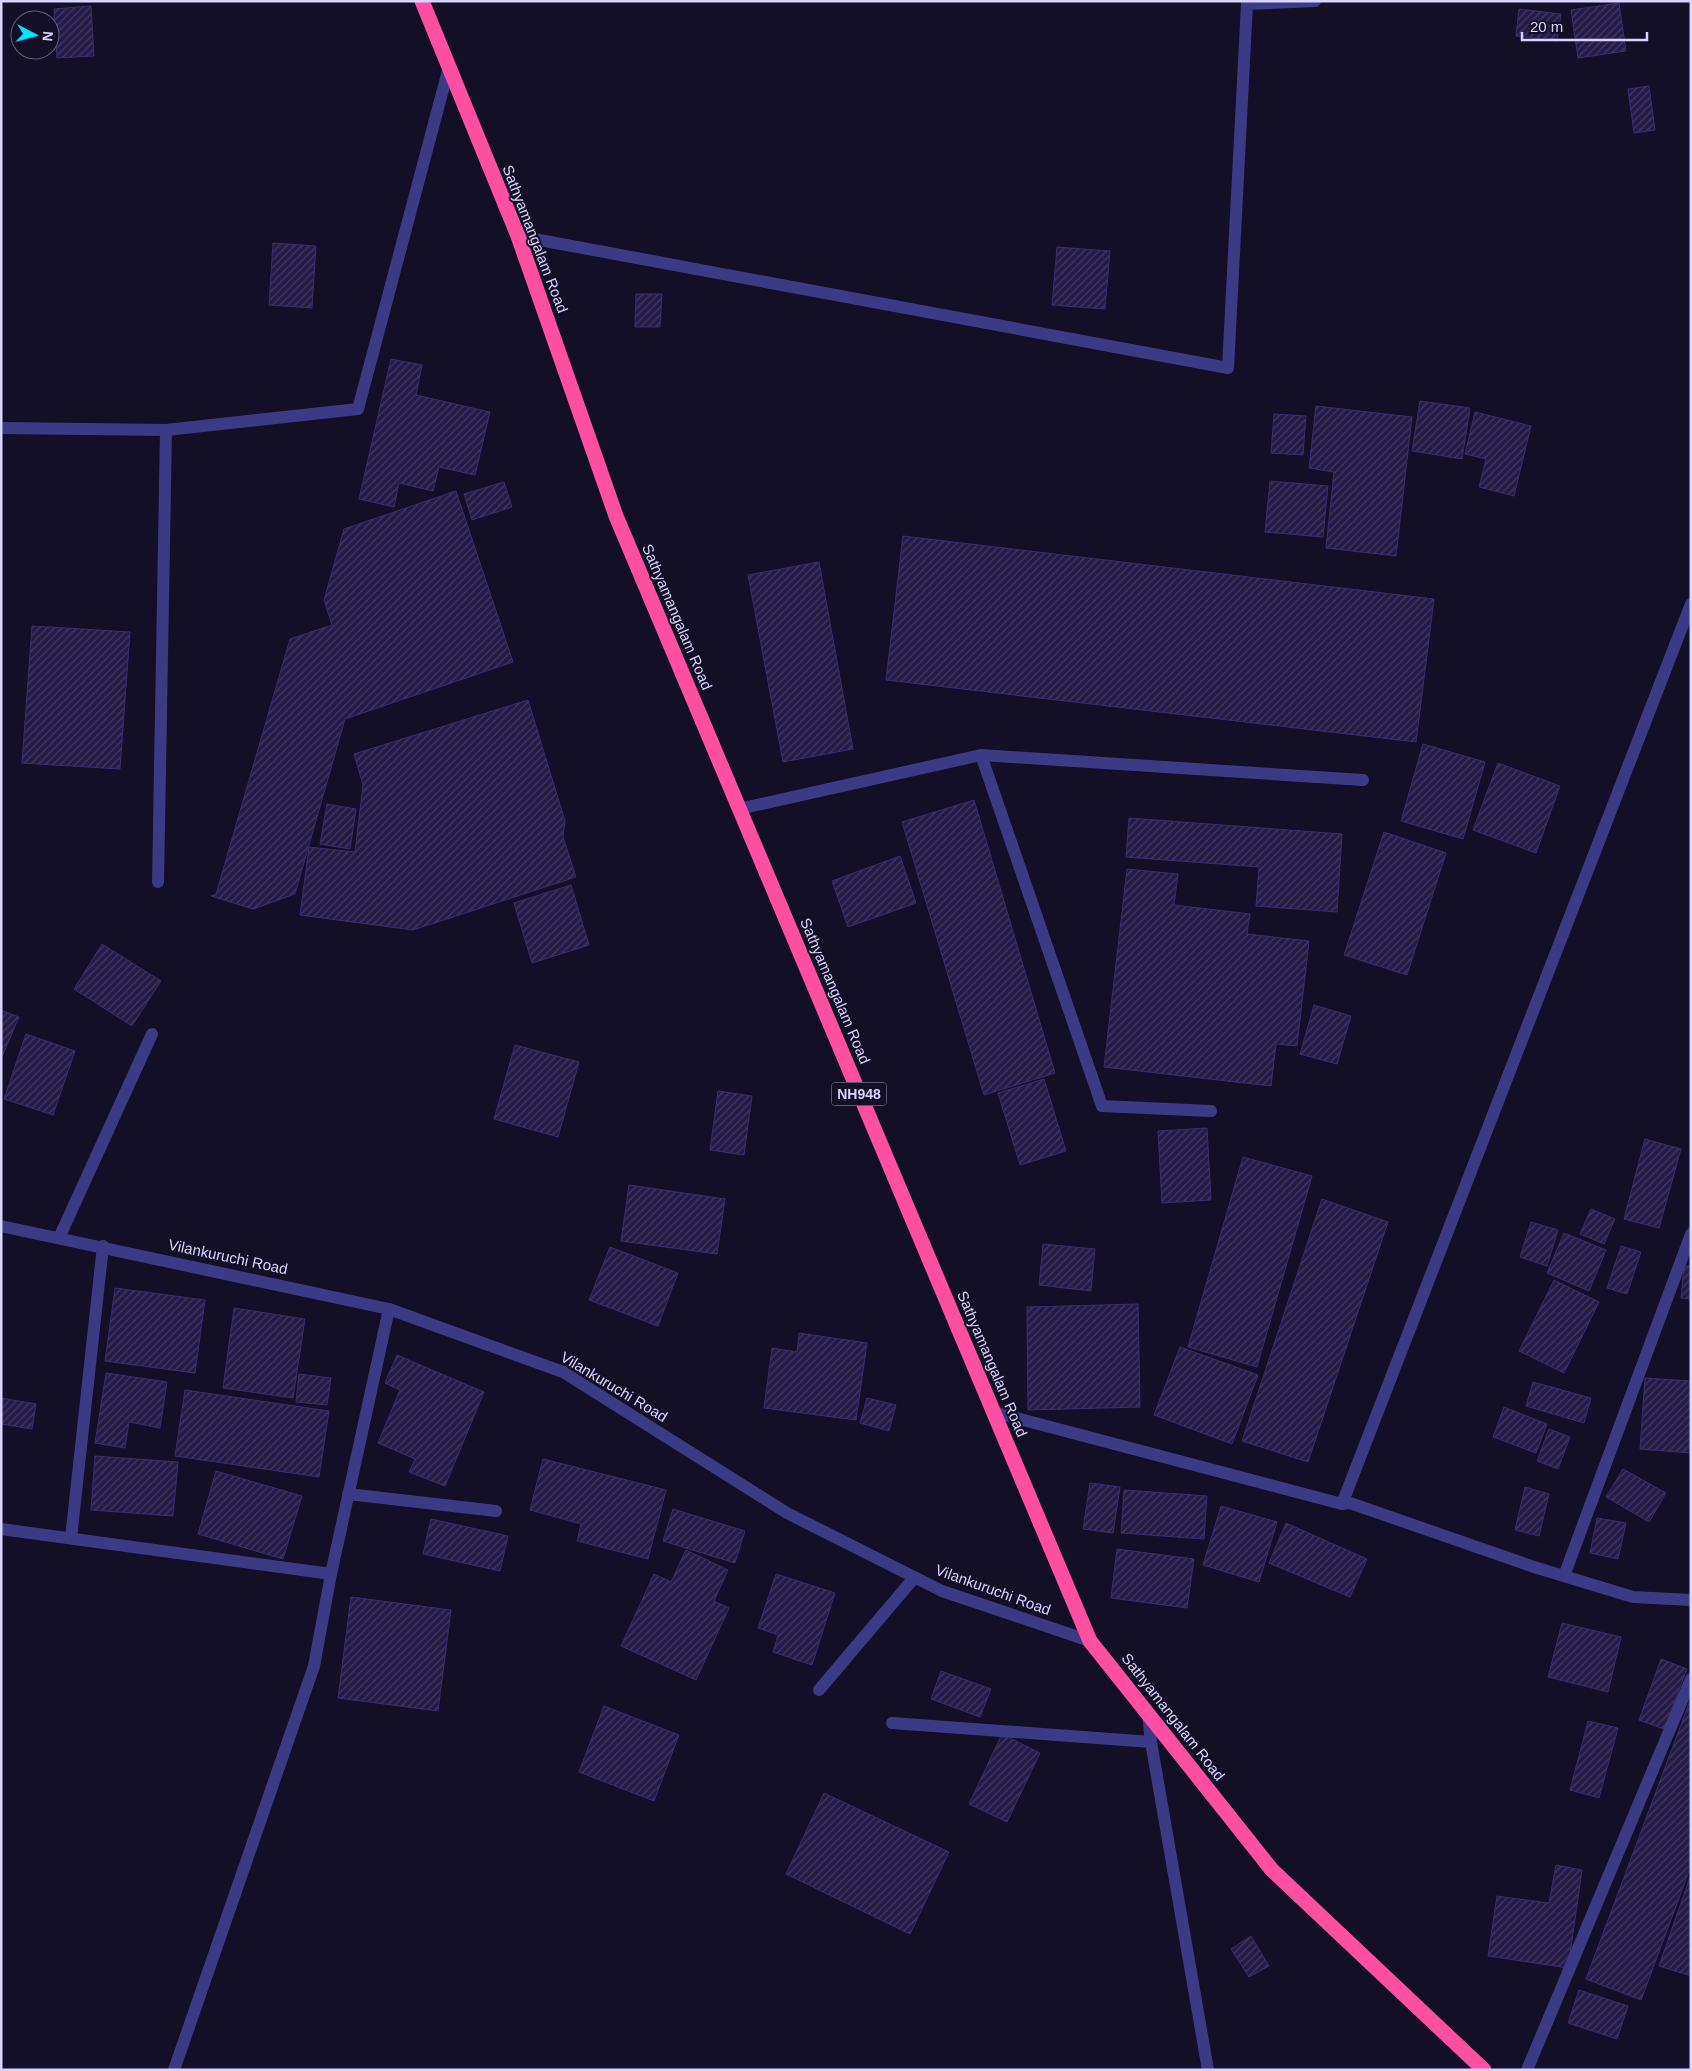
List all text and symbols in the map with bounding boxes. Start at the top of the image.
north arrow [10,10,60,60]
scale bar [1522,10,1647,42]
text: 20 m [1530,18,1563,35]
text: N [39,30,56,42]
street label: Sathyamangalam Road [499,163,571,315]
street label: Sathyamangalam Road [639,541,716,692]
street label: Sathyamangalam Road [797,915,874,1066]
road number: NH948 [832,1082,886,1106]
street label: Vilankuruchi Road [167,1236,289,1277]
street label: Sathyamangalam Road [954,1288,1031,1439]
street label: Vilankuruchi Road [558,1348,671,1425]
street label: Vilankuruchi Road [933,1561,1053,1618]
street label: Sathyamangalam Road [1118,1650,1228,1784]

